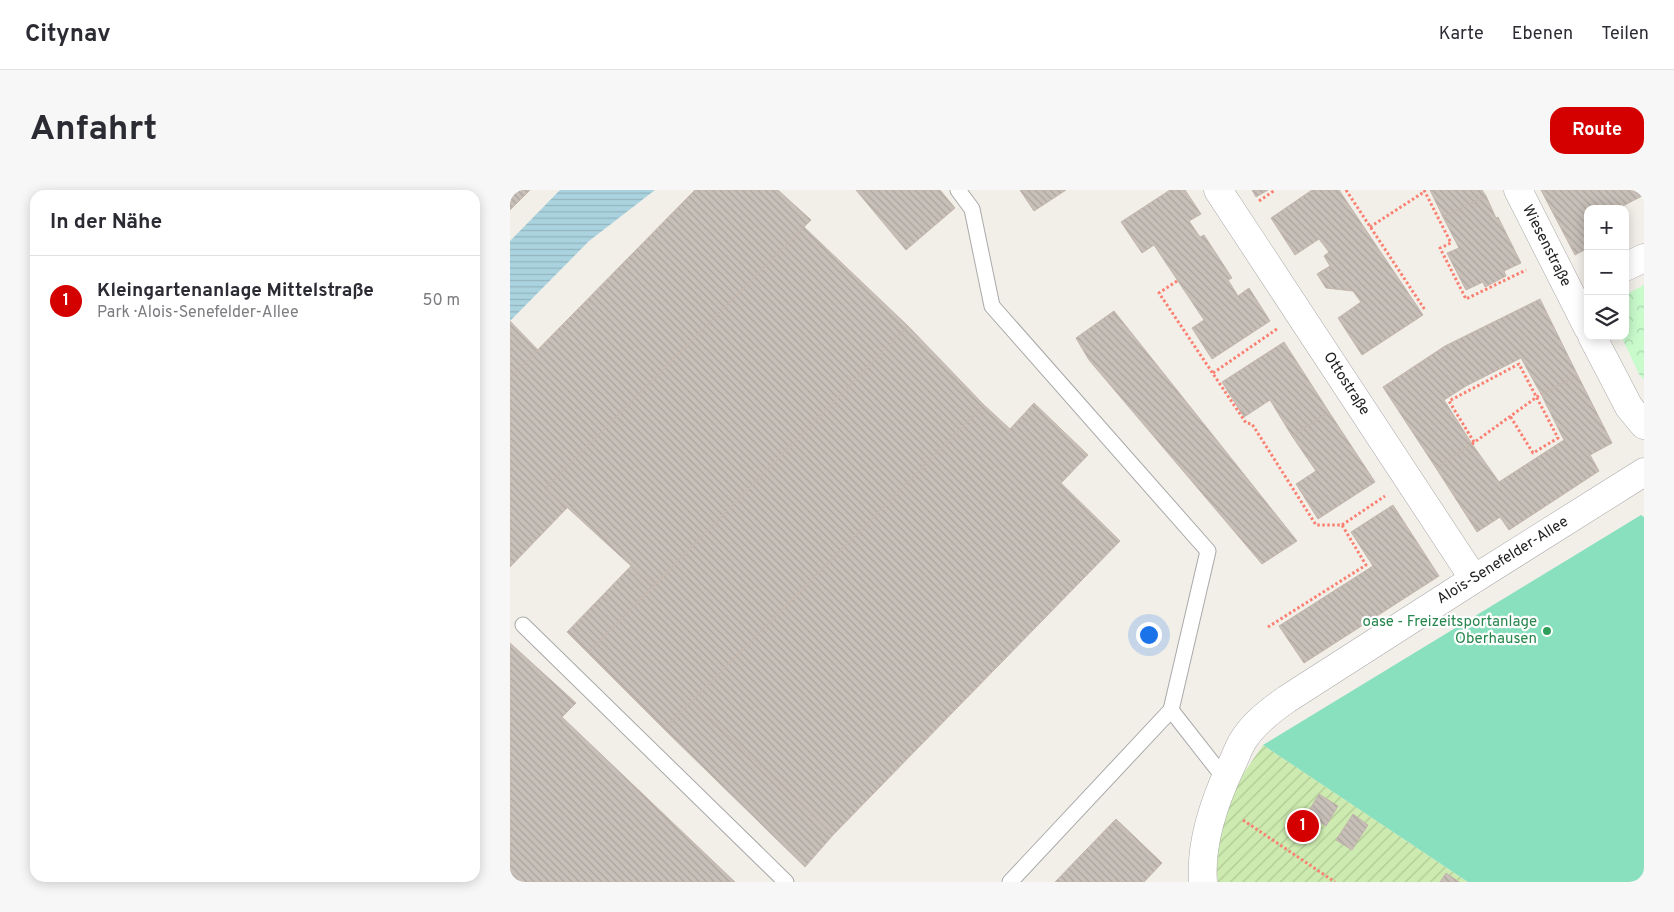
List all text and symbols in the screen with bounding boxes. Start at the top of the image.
text: Citynav [25,20,111,50]
text: Karte [1439,23,1484,46]
text: Ebenen [1512,23,1573,46]
text: Teilen [1601,23,1649,46]
button: Route [1550,107,1644,154]
text: Anfahrt [30,108,157,152]
street label: Wiesenstraße [1517,202,1575,290]
map controls [1584,205,1629,340]
button: + [1584,205,1629,250]
text: In der Nähe [50,209,162,236]
button: − [1584,250,1629,295]
text: Kleingartenanlage Mittelstraße [97,279,374,303]
text: 1 [63,291,69,311]
text: 50 m [423,291,460,311]
button: layers [1584,295,1629,340]
text: Park · Alois-Senefelder-Allee [97,303,299,323]
street label: Ottostraße [1318,349,1374,419]
street label: Alois-Senefelder-Allee [1434,513,1572,609]
place label: oase - Freizeitsportanlage Oberhausen [1362,613,1537,649]
your location [1136,622,1162,648]
marker: oase - Freizeitsportanlage Oberhausen [1541,625,1553,637]
pin: 1 [1287,807,1319,845]

